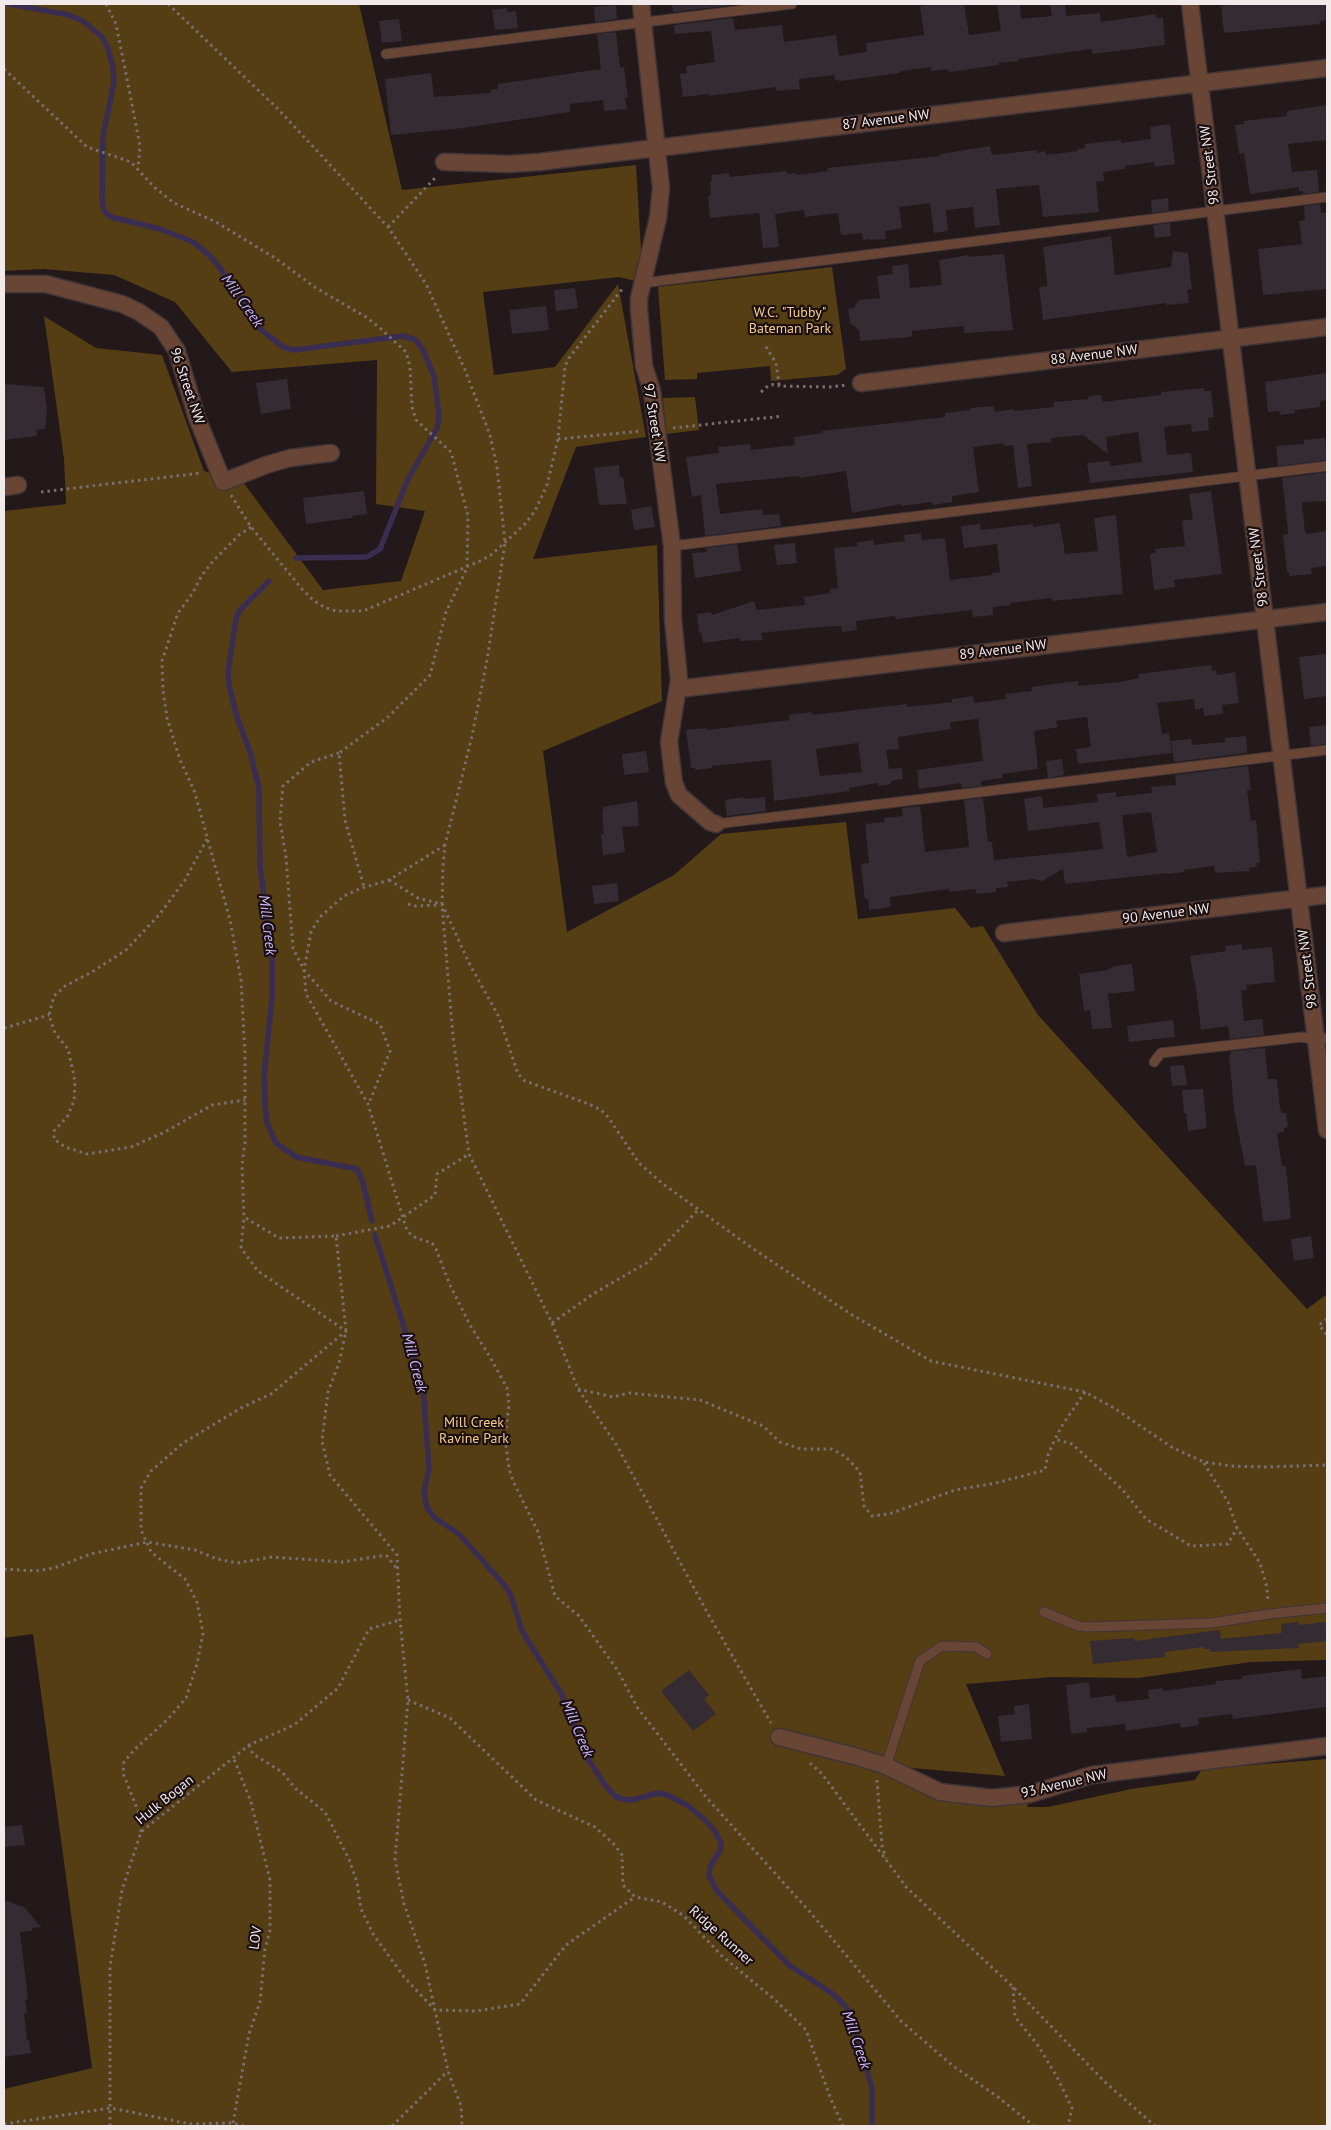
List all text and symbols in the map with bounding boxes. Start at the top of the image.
street label: 87 Avenue NW [842,106,930,134]
street label: 98 Street NW [1197,125,1223,205]
water label: Mill Creek [217,271,267,331]
park label: W.C. "Tubby" Bateman Park [749,305,831,338]
street label: 88 Avenue NW [1050,341,1138,369]
street label: 96 Street NW [166,346,208,426]
street label: 97 Street NW [639,382,669,464]
street label: 98 Street NW [1246,527,1272,607]
street label: 89 Avenue NW [959,636,1047,664]
water label: Mill Creek [254,894,280,956]
street label: 90 Avenue NW [1122,900,1210,928]
street label: 98 Street NW [1295,929,1321,1009]
water label: Mill Creek [397,1331,431,1395]
park label: Mill Creek Ravine Park [439,1415,509,1448]
water label: Mill Creek [557,1698,597,1760]
street label: 93 Avenue NW [1019,1766,1109,1802]
street label: Hulk Bogan [133,1772,197,1828]
street label: Ridge Runner [685,1903,757,1969]
street label: LOV [246,1925,266,1951]
water label: Mill Creek [838,2008,874,2072]

